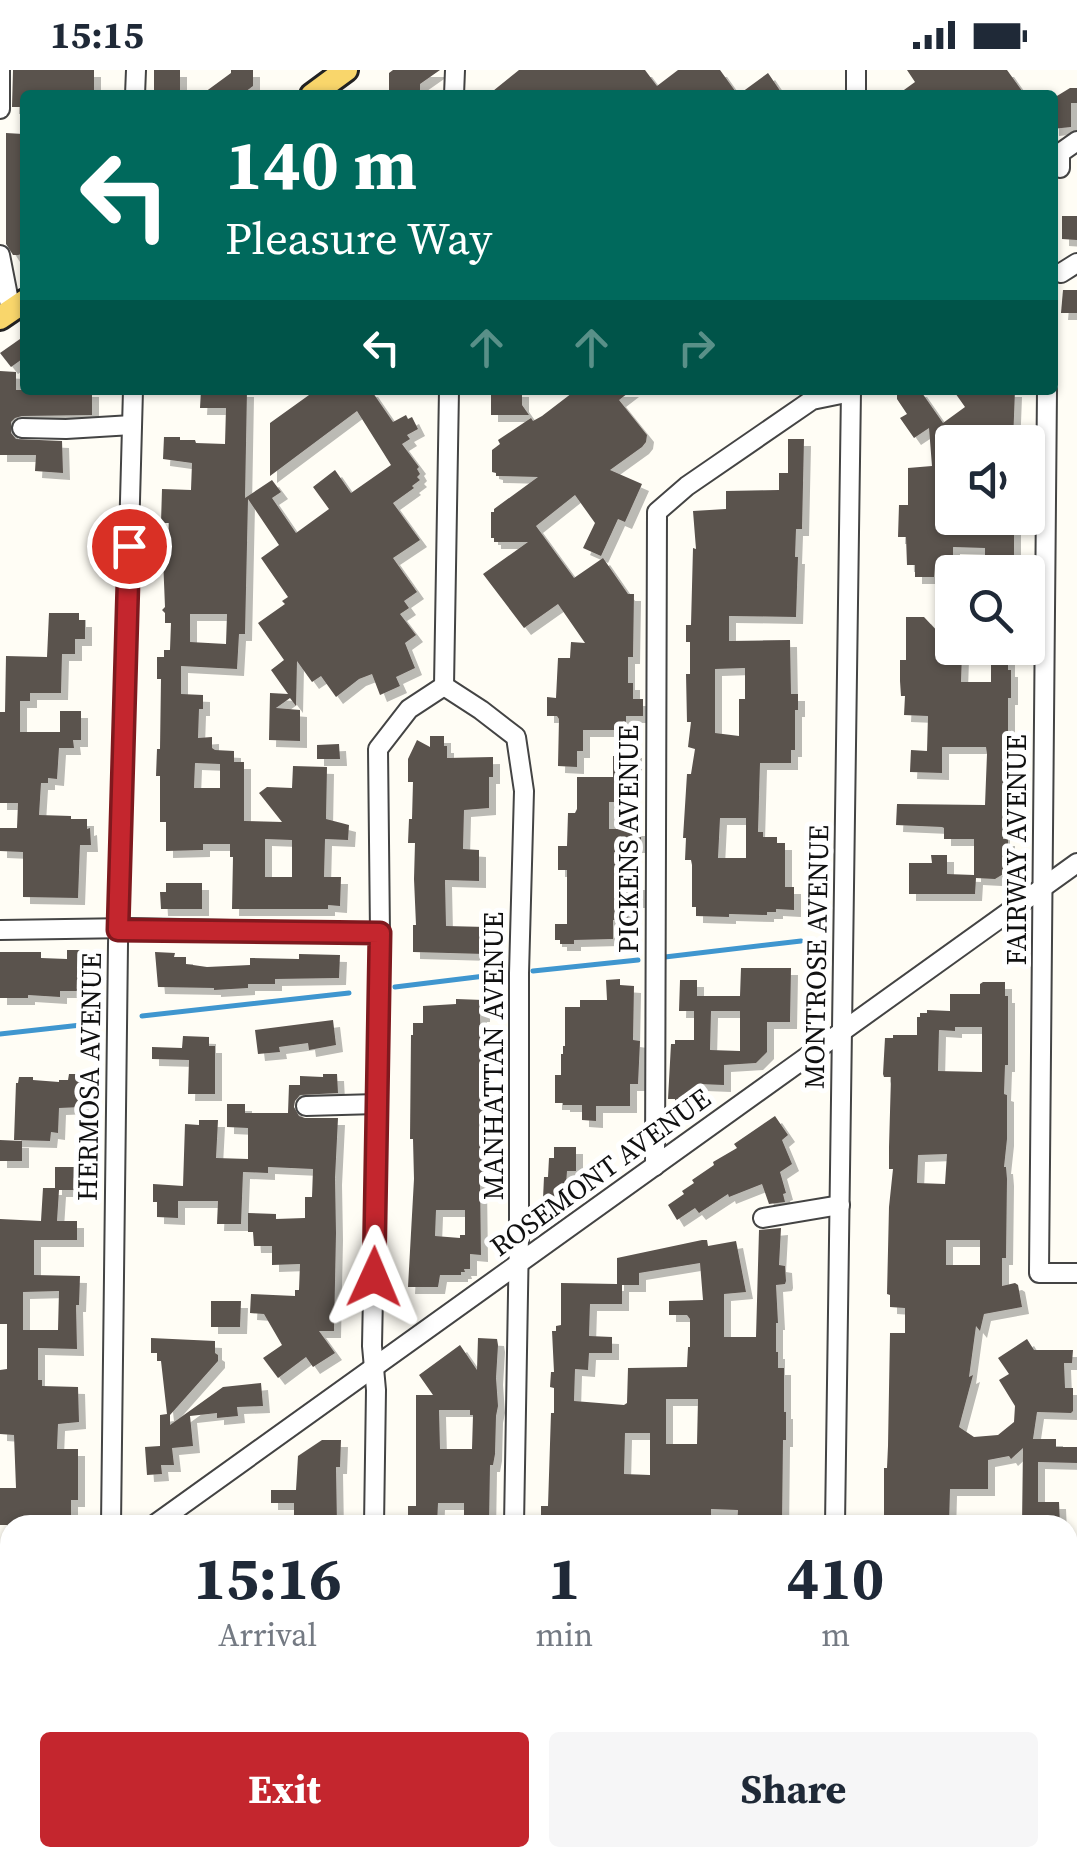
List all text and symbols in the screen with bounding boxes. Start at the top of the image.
text: 15:15 [50,9,144,61]
text: 140 m [225,116,417,212]
icon: left [60,130,190,260]
text: Pleasure Way [225,207,492,269]
icon: left [354,320,409,375]
icon: ahead [459,320,514,375]
icon: ahead [564,320,619,375]
icon: right [669,320,724,375]
map controls [935,425,1045,665]
button: sound [935,425,1045,535]
pin [87,504,172,589]
icon: arrive [102,519,157,574]
button: search [935,555,1045,665]
street label: PICKENS AVENUE [609,725,647,953]
street label: FAIRWAY AVENUE [997,734,1035,966]
street label: MONTROSE AVENUE [795,825,837,1089]
street label: MANHATTAN AVENUE [474,912,512,1200]
street label: HERMOSA AVENUE [68,952,110,1202]
street label: ROSEMONT AVENUE [482,1079,718,1265]
position arrow [322,1225,426,1329]
text: 15:16 [194,1537,342,1619]
text: 1 [548,1537,581,1619]
text: 410 [787,1537,884,1619]
text: Arrival [218,1613,317,1657]
text: min [535,1613,593,1657]
text: m [821,1613,850,1657]
button: Exit [40,1732,529,1847]
button: Share [549,1732,1038,1847]

